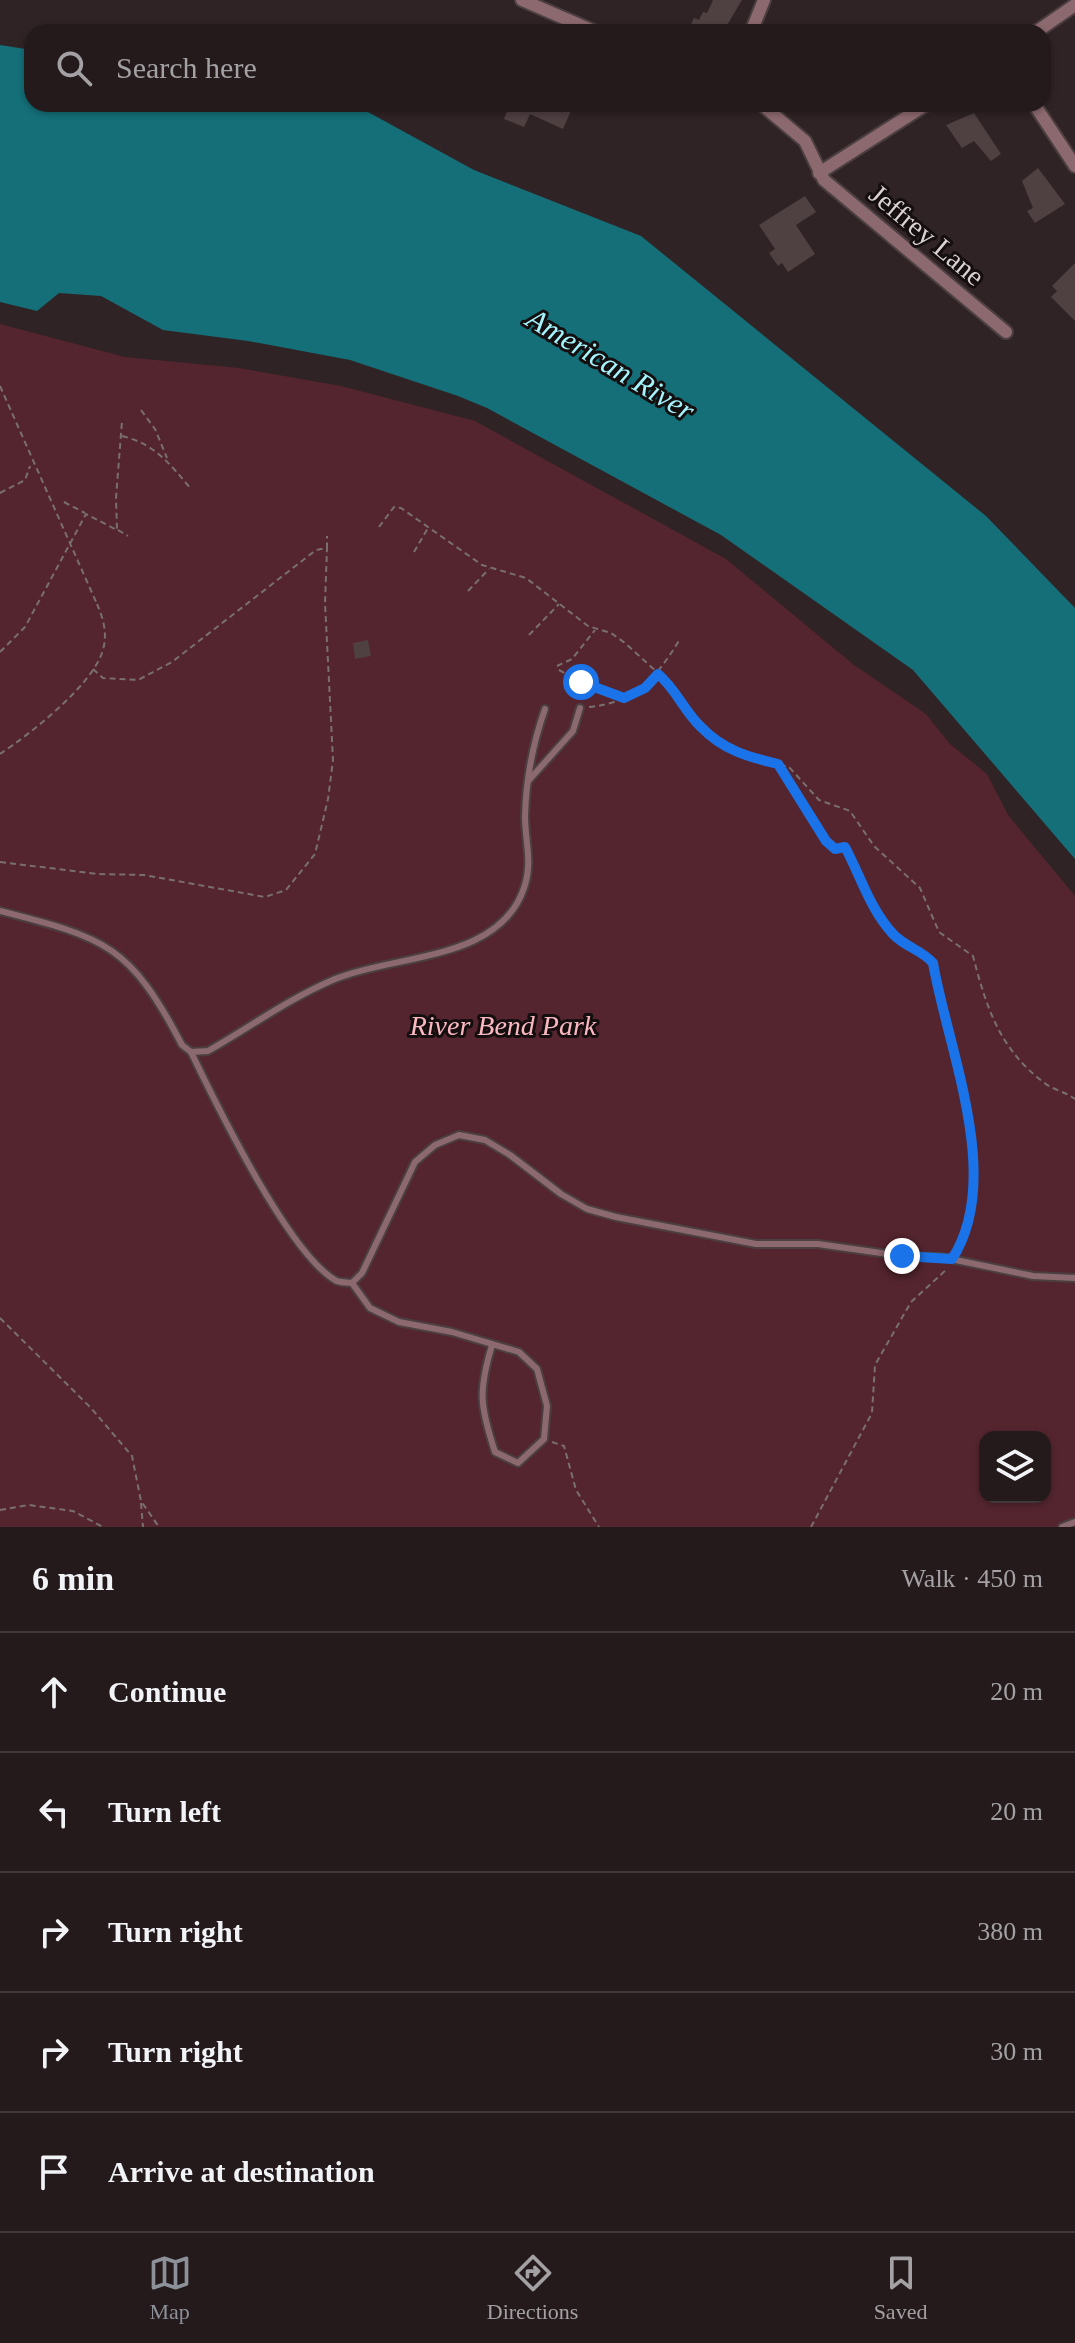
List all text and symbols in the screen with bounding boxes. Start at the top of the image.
search box [24,24,1051,112]
icon: search [52,46,96,90]
text: Search here [116,51,257,84]
street label: Jeffrey Lane [863,178,991,292]
water label: American River [520,300,701,427]
route start [563,664,599,700]
park label: River Bend Park [409,1010,597,1041]
route end [884,1238,920,1274]
map controls [979,1431,1051,1503]
button: layers [979,1431,1051,1503]
text: 6 min [32,1560,114,1597]
text: Walk · 450 m [901,1564,1043,1593]
icon: ahead [32,1670,76,1714]
text: Continue [108,1675,226,1708]
text: 20 m [990,1677,1043,1706]
icon: left [32,1790,76,1834]
text: Turn left [108,1795,221,1828]
text: 20 m [990,1797,1043,1826]
icon: right [32,1910,76,1954]
text: Turn right [108,1915,243,1948]
text: 380 m [977,1917,1043,1946]
icon: right [32,2030,76,2074]
text: Turn right [108,2035,243,2068]
text: 30 m [990,2037,1043,2066]
icon: arrive [32,2150,76,2194]
text: Arrive at destination [108,2155,375,2188]
tab: Map [148,2251,192,2325]
tab: Directions [487,2251,578,2325]
tab: Saved [874,2251,927,2325]

